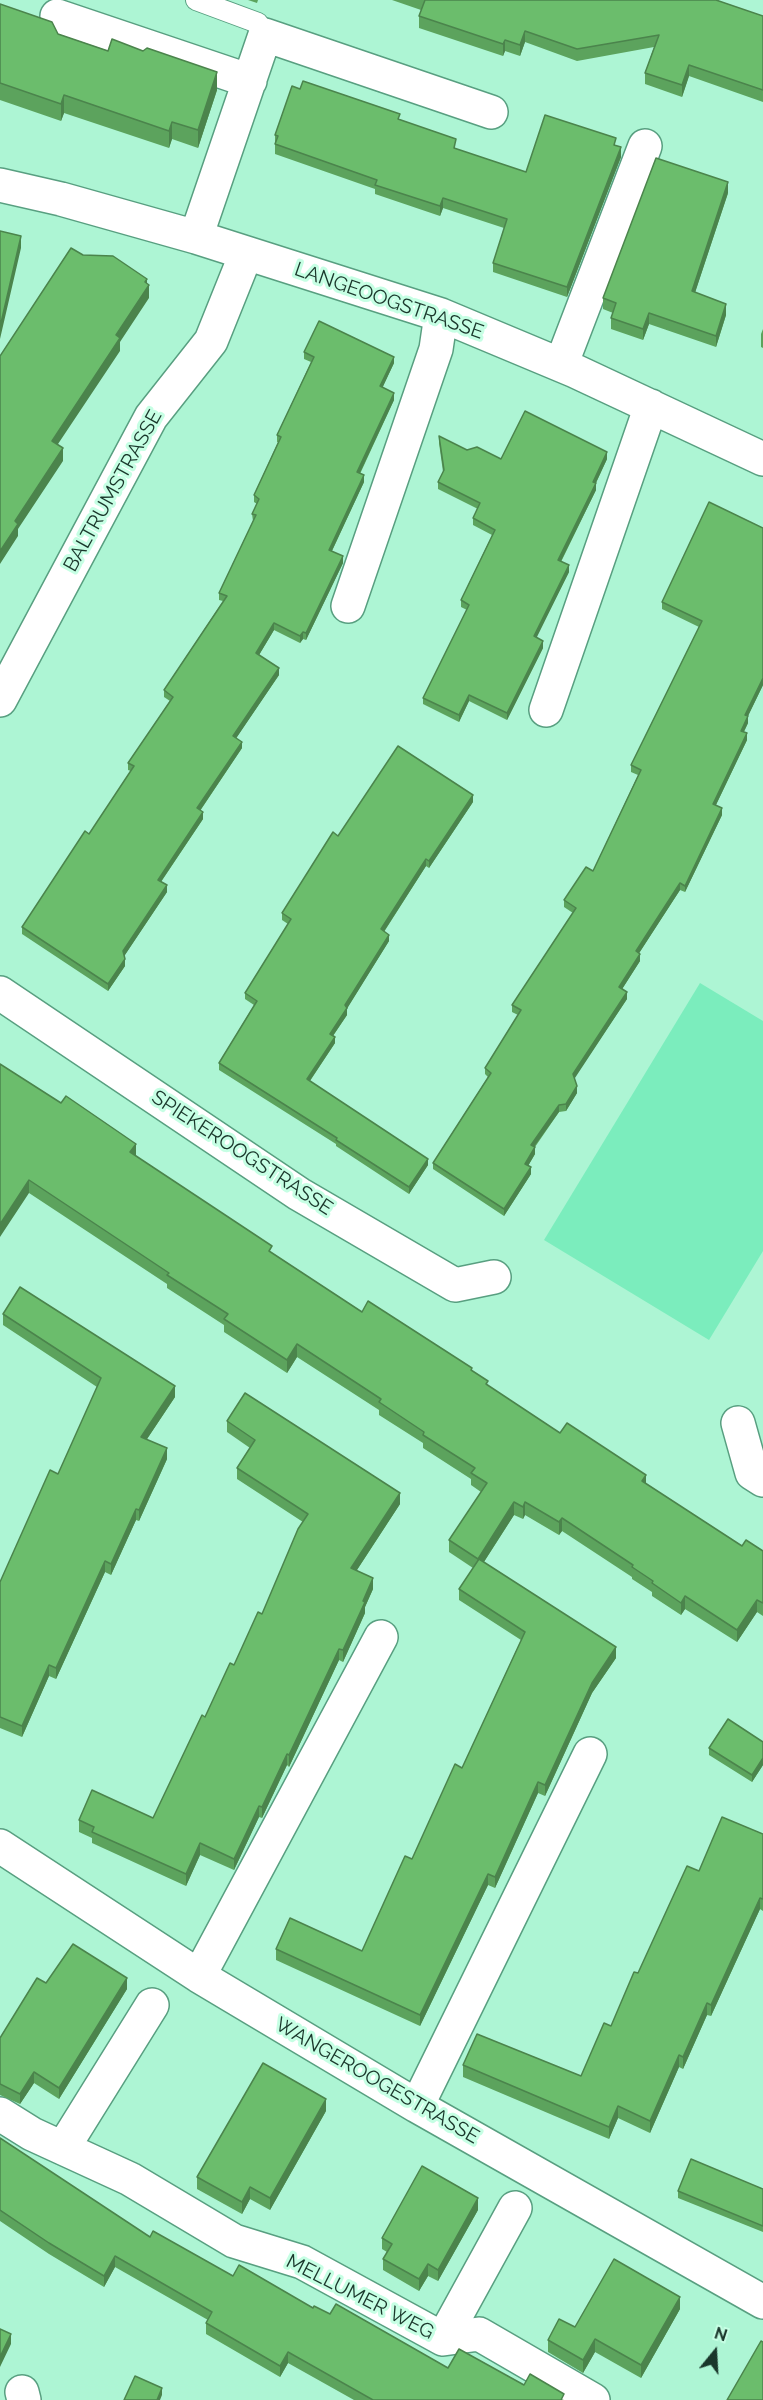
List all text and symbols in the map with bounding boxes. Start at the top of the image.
street label: LANGEOOGSTRASSE [291,257,487,345]
street label: BALTRUMSTRASSE [59,406,167,576]
street label: SPIEKEROOGSTRASSE [147,1085,337,1221]
street label: WANGEROOGESTRASSE [271,2013,483,2149]
street label: MELLUMER WEG [282,2249,438,2345]
north arrow [685,2322,745,2382]
text: N [712,2323,729,2345]

